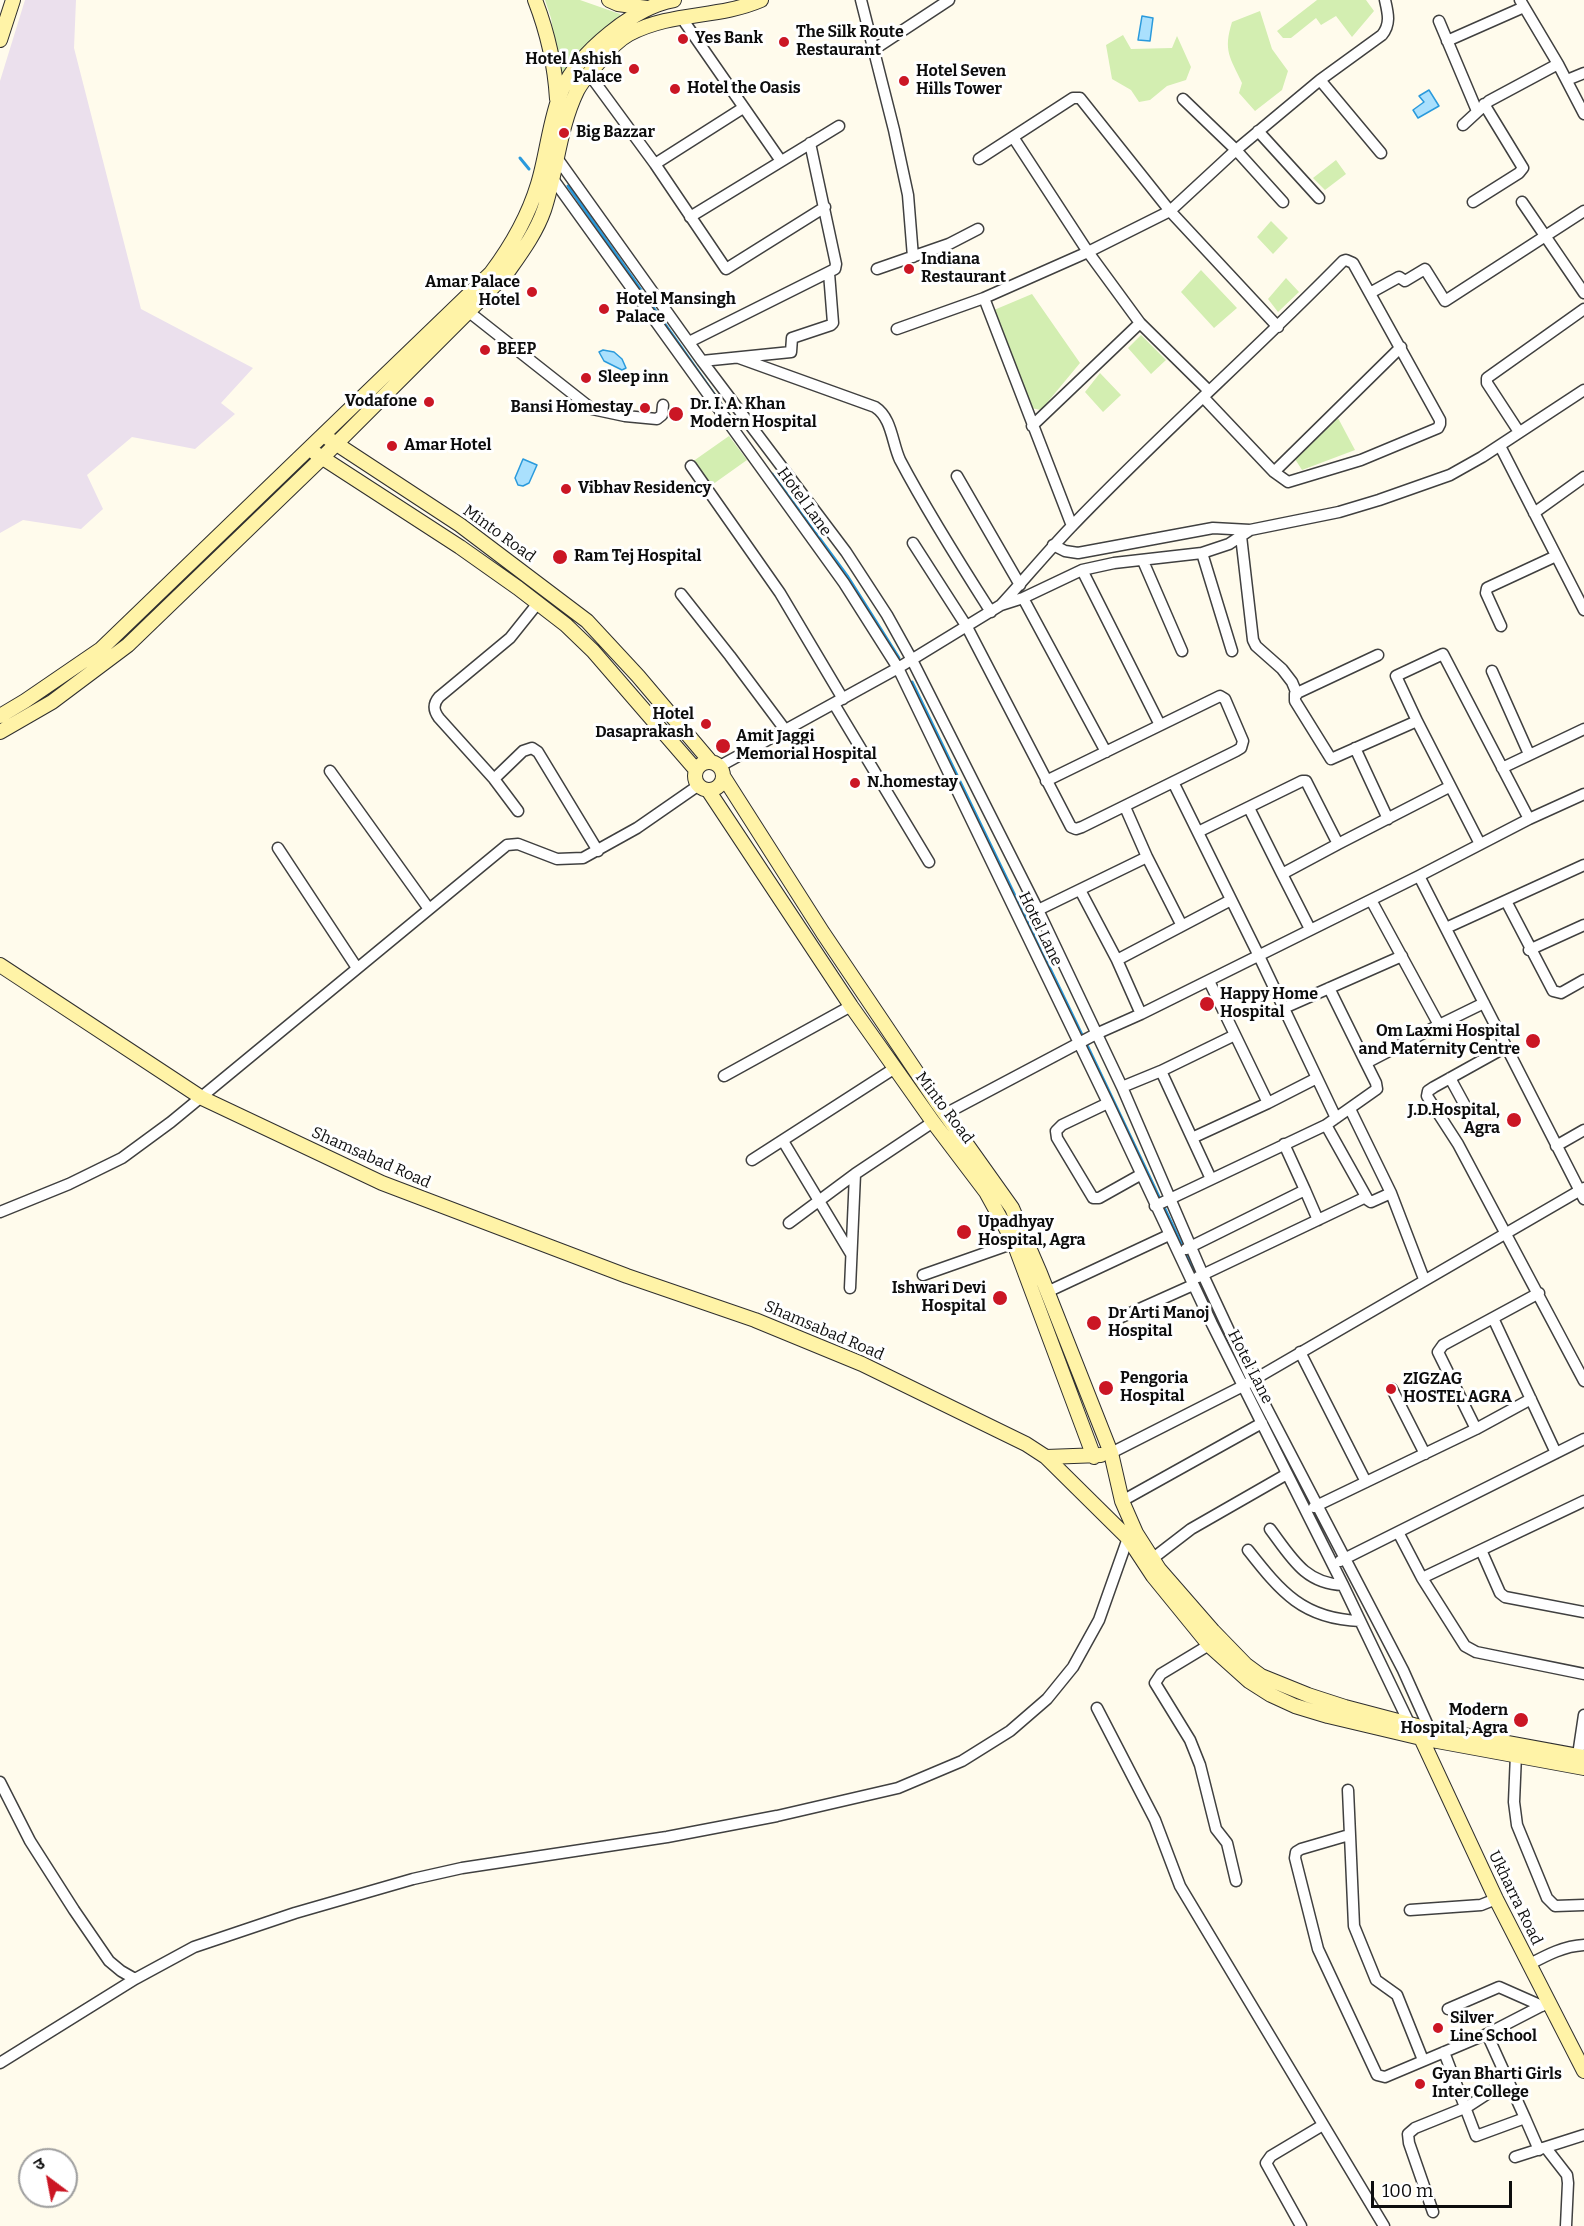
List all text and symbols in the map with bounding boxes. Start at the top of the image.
place label: The Silk Route Restaurant [796,23,904,61]
place label: Yes Bank [695,29,763,49]
marker: Yes Bank [676,32,690,46]
marker: The Silk Route Restaurant [777,35,791,49]
place label: Hotel Ashish Palace [525,50,622,88]
marker: Hotel Ashish Palace [627,62,641,76]
place label: Hotel Seven Hills Tower [916,62,1006,100]
marker: Hotel Seven Hills Tower [897,74,911,88]
place label: Hotel the Oasis [687,79,801,99]
marker: Hotel the Oasis [668,82,682,96]
place label: Big Bazzar [576,123,655,143]
marker: Big Bazzar [557,126,571,140]
place label: Indiana Restaurant [921,250,1006,288]
marker: Indiana Restaurant [902,262,916,276]
place label: Amar Palace Hotel [425,273,520,311]
marker: Amar Palace Hotel [525,285,539,299]
place label: Hotel Mansingh Palace [616,290,736,328]
marker: Hotel Mansingh Palace [597,302,611,316]
place label: BEEP [497,340,536,360]
marker: BEEP [478,343,492,357]
place label: Sleep inn [598,368,668,388]
marker: Sleep inn [579,371,593,385]
place label: Vodafone [345,392,417,412]
marker: Vodafone [422,395,436,409]
place label: Dr. I. A. Khan Modern Hospital [690,395,817,433]
place label: Bansi Homestay [511,398,633,418]
marker: Bansi Homestay [638,401,652,415]
marker: Dr. I. A. Khan Modern Hospital [667,405,685,423]
place label: Amar Hotel [404,436,491,456]
marker: Amar Hotel [385,439,399,453]
street label: Hotel Lane [773,464,835,540]
place label: Vibhav Residency [578,479,711,499]
marker: Vibhav Residency [559,482,573,496]
street label: Minto Road [459,501,539,567]
place label: Ram Tej Hospital [574,547,701,567]
marker: Ram Tej Hospital [551,548,569,566]
place label: Hotel Dasaprakash [595,705,694,743]
marker: Hotel Dasaprakash [699,717,713,731]
place label: Amit Jaggi Memorial Hospital [736,727,877,765]
marker: Amit Jaggi Memorial Hospital [714,737,732,755]
place label: N.homestay [867,773,958,793]
marker: N.homestay [848,776,862,790]
street label: Hotel Lane [1014,889,1066,969]
place label: Happy Home Hospital [1220,985,1318,1023]
marker: Happy Home Hospital [1198,995,1216,1013]
place label: Om Laxmi Hospital and Maternity Centre [1359,1022,1520,1060]
marker: Om Laxmi Hospital and Maternity Centre [1524,1032,1542,1050]
street label: Minto Road [911,1068,977,1148]
place label: J.D.Hospital, Agra [1408,1101,1500,1139]
marker: J.D.Hospital, Agra [1505,1111,1523,1129]
street label: Shamsabad Road [308,1123,434,1193]
place label: Upadhyay Hospital, Agra [978,1213,1086,1251]
marker: Upadhyay Hospital, Agra [955,1223,973,1241]
place label: Ishwari Devi Hospital [892,1279,986,1317]
marker: Ishwari Devi Hospital [991,1289,1009,1307]
street label: Shamsabad Road [761,1297,887,1365]
place label: Dr Arti Manoj Hospital [1108,1304,1210,1342]
marker: Dr Arti Manoj Hospital [1085,1314,1103,1332]
street label: Hotel Lane [1223,1327,1277,1407]
place label: Pengoria Hospital [1120,1369,1188,1407]
place label: ZIGZAG HOSTEL AGRA [1403,1370,1512,1408]
marker: Pengoria Hospital [1097,1379,1115,1397]
marker: ZIGZAG HOSTEL AGRA [1384,1382,1398,1396]
place label: Modern Hospital, Agra [1400,1701,1508,1739]
marker: Modern Hospital, Agra [1512,1711,1530,1729]
street label: Ukharra Road [1484,1848,1546,1948]
place label: Silver Line School [1450,2009,1537,2047]
marker: Silver Line School [1431,2021,1445,2035]
place label: Gyan Bharti Girls Inter College [1432,2065,1562,2103]
marker: Gyan Bharti Girls Inter College [1413,2077,1427,2091]
north arrow [18,2148,78,2208]
text: उ [30,2153,48,2175]
scale bar [1374,2169,1515,2207]
text: 100 m [1382,2180,1433,2202]

